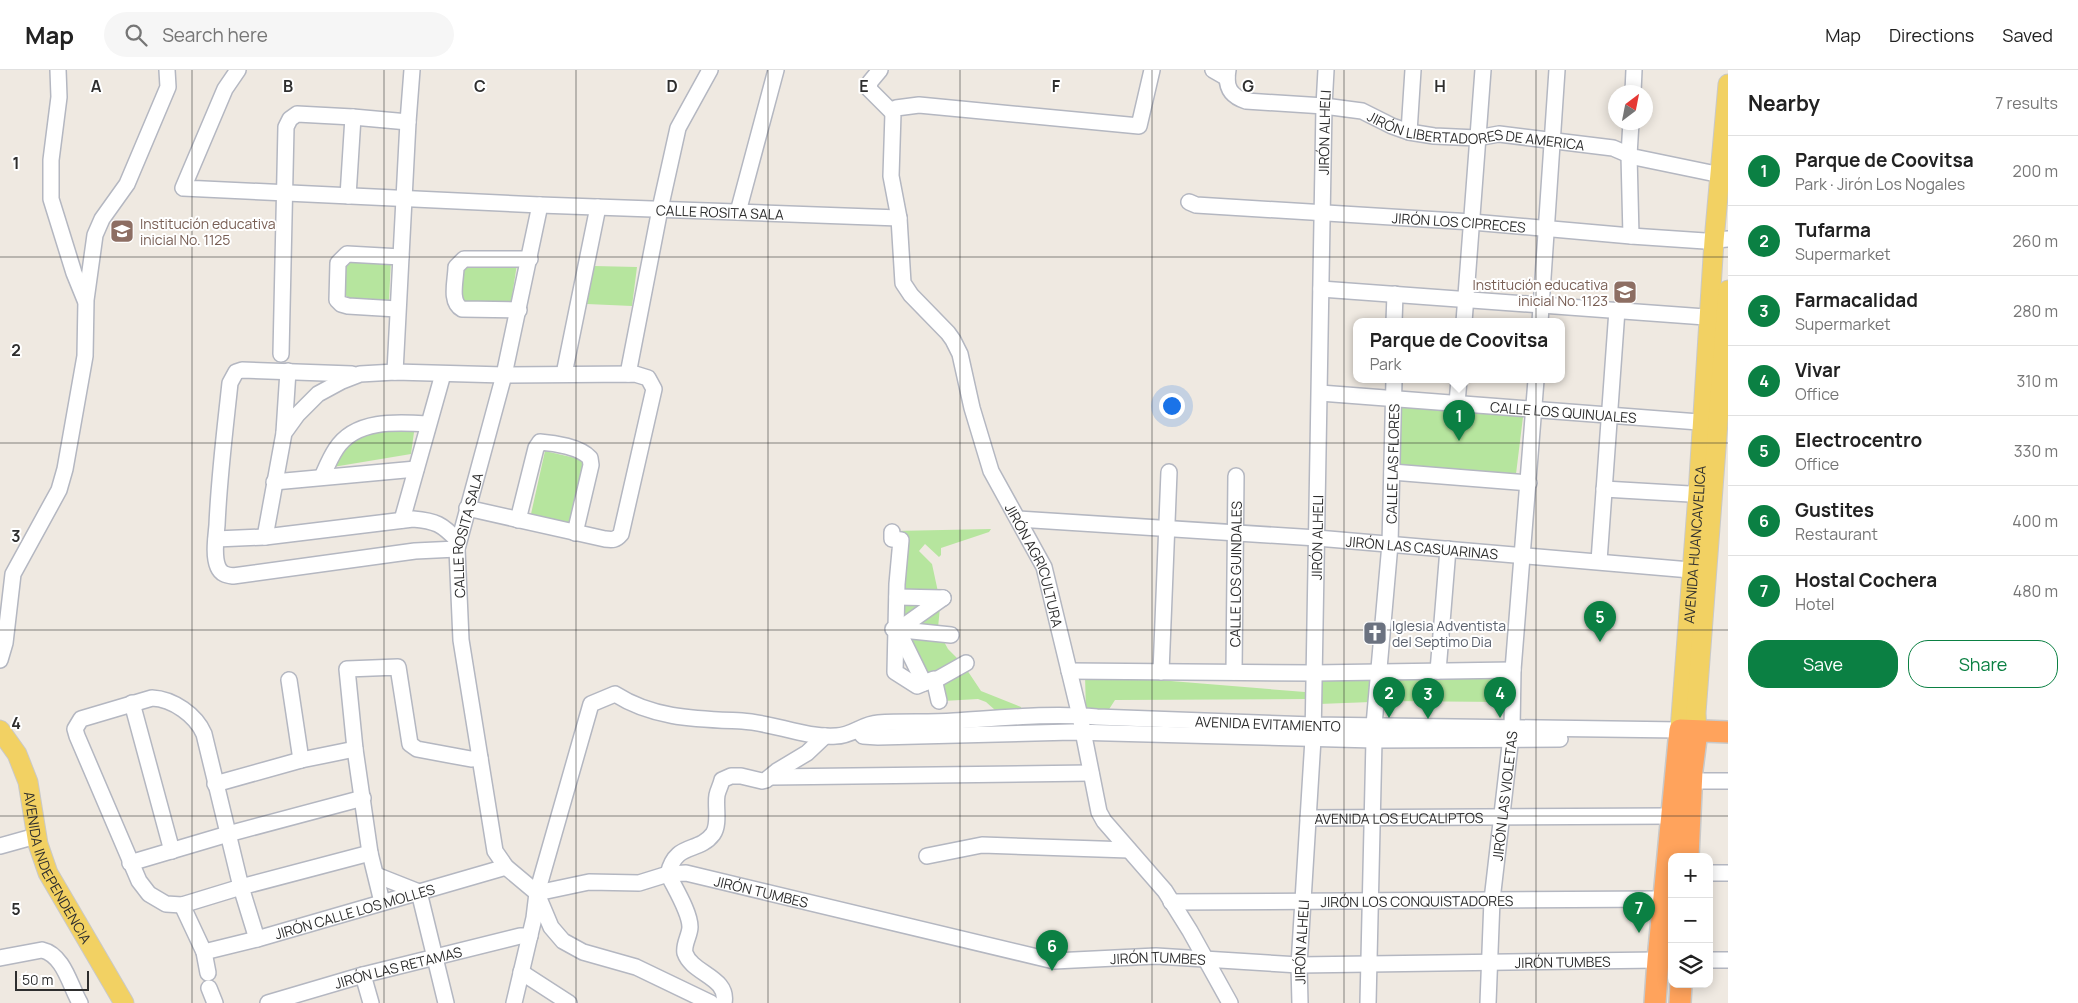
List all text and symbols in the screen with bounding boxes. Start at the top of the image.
search box [104,12,454,57]
text: Map [25,18,74,51]
icon: search [122,21,150,49]
text: Search here [162,22,268,48]
text: Map [1825,23,1861,47]
text: Directions [1889,23,1974,47]
text: Saved [2002,23,2053,47]
text: A [91,75,102,97]
text: B [283,75,293,97]
text: C [474,75,486,97]
text: D [666,75,678,97]
text: E [859,75,869,97]
text: F [1052,75,1061,97]
text: G [1242,75,1254,97]
text: H [1434,75,1446,97]
north arrow [1608,85,1653,130]
street label: JIRÓN ALHELI [1313,89,1334,175]
text: Nearby [1748,89,1820,117]
text: 7 results [1995,92,2058,114]
street label: JIRÓN LIBERTADORES DE AMERICA [1365,106,1586,154]
text: Parque de Coovitsa [1795,147,1974,173]
text: 1 [12,152,20,174]
text: 1 [1760,160,1768,182]
text: 200 m [2013,160,2058,182]
text: Park · Jirón Los Nogales [1795,173,1965,195]
street label: CALLE ROSITA SALA [656,200,784,223]
street label: JIRÓN LOS CIPRECES [1391,208,1527,236]
place label: Institución educativa inicial No. 1125 [140,214,276,249]
text: Tufarma [1795,217,1871,243]
school or university icon: Institución educativa inicial No. 1125 [109,218,135,244]
text: 2 [1759,230,1769,252]
text: 260 m [2012,230,2058,252]
text: Supermarket [1795,243,1891,265]
place label: Institución educativa inicial No. 1123 [1472,275,1608,310]
school or university icon: Institución educativa inicial No. 1123 [1612,279,1638,305]
text: Farmacalidad [1795,287,1918,313]
text: 3 [1759,300,1769,322]
text: 280 m [2013,300,2058,322]
text: Supermarket [1795,313,1891,335]
popup [1353,318,1565,383]
text: Parque de Coovitsa [1370,327,1548,353]
text: 2 [11,339,21,361]
text: Park [1370,353,1402,375]
text: Vivar [1795,357,1841,383]
text: 4 [1759,370,1769,392]
text: 310 m [2016,370,2058,392]
text: Office [1795,383,1839,405]
your location [1159,393,1185,419]
street label: CALLE LOS QUINUALES [1489,397,1638,427]
pin: 1 [1443,400,1475,441]
street label: CALLE LAS FLORES [1381,403,1403,524]
text: Electrocentro [1795,427,1922,453]
text: 5 [1759,440,1769,462]
text: 330 m [2014,440,2058,462]
text: Office [1795,453,1839,475]
street label: AVENIDA HUANCAVELICA [1679,465,1709,624]
street label: CALLE ROSITA SALA [447,470,487,599]
street label: JIRÓN ALHELI [1306,495,1327,580]
text: Gustites [1795,497,1874,523]
street label: JIRÓN AGRICULTURA [1001,500,1068,629]
street label: CALLE LOS GUINDALES [1225,500,1245,647]
text: 6 [1759,510,1769,532]
text: 400 m [2012,510,2058,532]
text: Restaurant [1795,523,1878,545]
text: 3 [11,525,21,547]
street label: JIRÓN LAS CASUARINAS [1345,531,1499,563]
text: Hostal Cochera [1795,567,1937,593]
text: 7 [1760,580,1768,602]
text: 480 m [2013,580,2058,602]
text: Hotel [1795,593,1835,615]
pin: 5 [1584,601,1616,642]
place label: Iglesia Adventista del Septimo Dia [1392,616,1506,651]
church icon: Iglesia Adventista del Septimo Dia [1362,620,1388,646]
button: Save [1748,640,1898,688]
button: Share [1908,640,2058,688]
pin: 2 [1373,677,1405,718]
pin: 4 [1484,677,1516,718]
pin: 3 [1412,678,1444,719]
street label: AVENIDA EVITAMIENTO [1195,711,1341,735]
text: 4 [11,712,21,734]
street label: JIRÓN LAS VIOLETAS [1487,729,1521,862]
street label: AVENIDA INDEPENDENCIA [20,790,97,947]
street label: AVENIDA LOS EUCALIPTOS [1314,808,1484,827]
map controls [1668,853,1713,988]
button: + [1668,853,1713,898]
street label: JIRÓN TUMBES [712,871,811,911]
street label: JIRÓN CALLE LOS MOLLES [272,879,437,943]
street label: JIRÓN LOS CONQUISTADORES [1321,890,1514,911]
pin: 7 [1623,892,1655,933]
text: 5 [11,898,21,920]
button: − [1668,898,1713,943]
street label: JIRÓN ALHELI [1289,899,1313,985]
pin: 6 [1036,930,1068,971]
street label: JIRÓN LAS RETAMAS [332,941,464,992]
button: layers [1668,943,1713,988]
street label: JIRÓN TUMBES [1110,946,1207,969]
street label: JIRÓN TUMBES [1515,951,1611,971]
scale bar [15,968,89,991]
text: 50 m [22,970,53,989]

